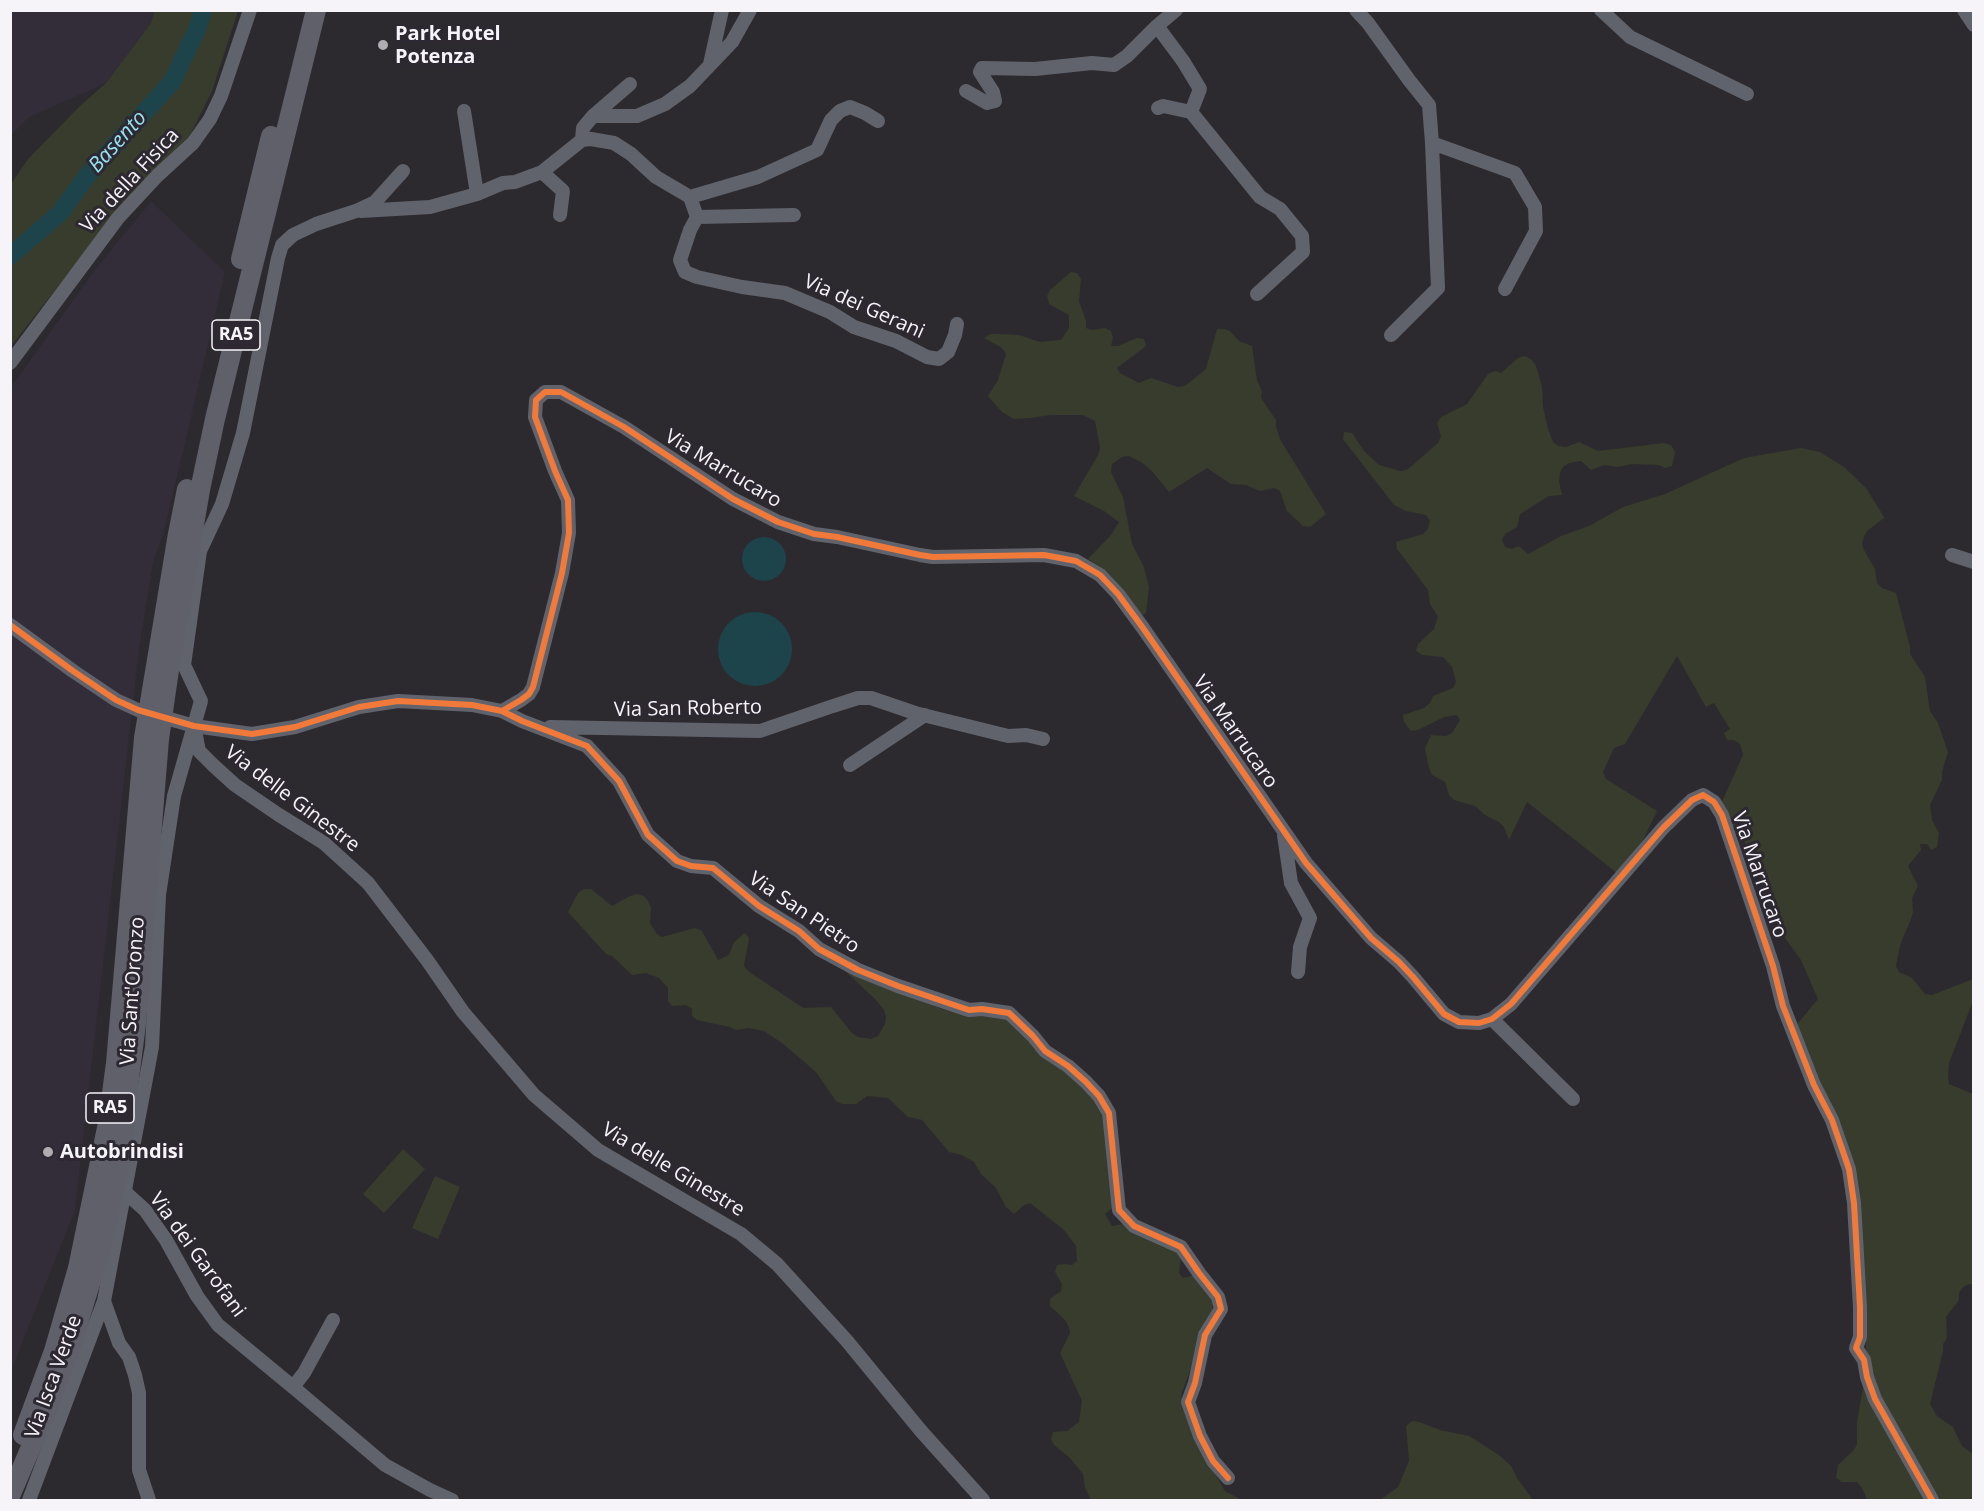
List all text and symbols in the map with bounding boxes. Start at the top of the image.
place label: Park Hotel Potenza [395,22,501,69]
marker: Park Hotel Potenza [376,38,390,52]
water label: Basento [84,106,152,178]
street label: Via della Fisica [76,124,184,238]
street label: Via dei Gerani [800,270,928,344]
road number: RA5 [212,320,260,350]
street label: Via Marrucaro [660,425,786,513]
street label: Via Marrucaro [1187,671,1283,793]
street label: Via San Roberto [614,696,762,722]
street label: Via delle Ginestre [220,741,364,857]
street label: Via Marrucaro [1726,809,1792,941]
street label: Via San Pietro [744,867,864,959]
street label: Via Sant'Oronzo [116,916,150,1066]
road number: RA5 [86,1093,134,1123]
street label: Via delle Ginestre [597,1118,749,1222]
place label: Autobrindisi [60,1140,184,1164]
marker: Autobrindisi [41,1145,55,1159]
street label: Via dei Garofani [144,1188,250,1322]
street label: Via Isca Verde [21,1312,87,1442]

